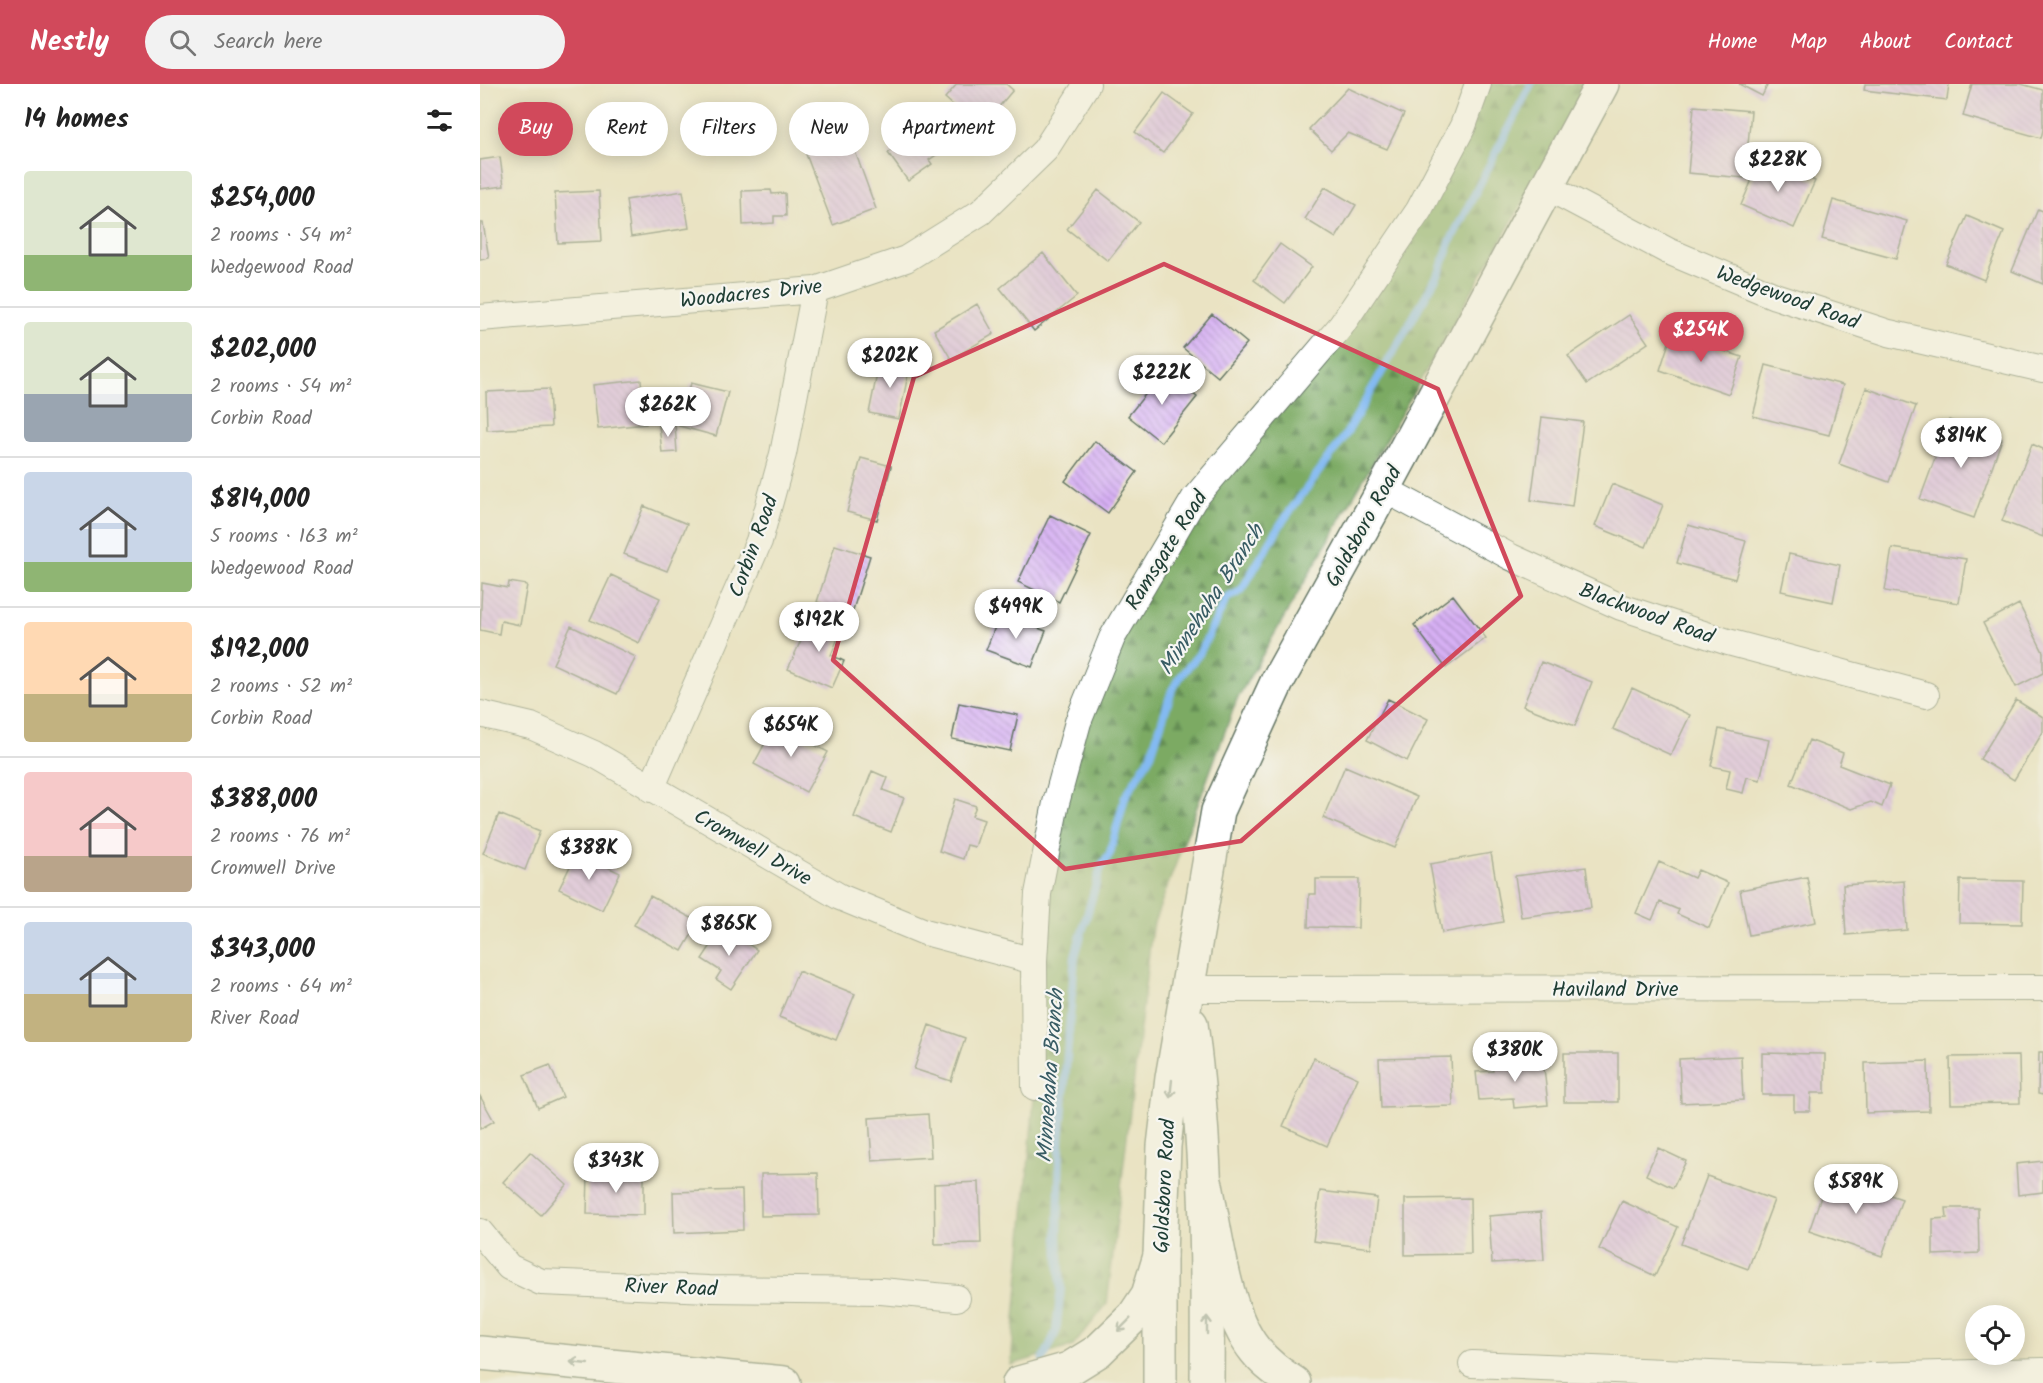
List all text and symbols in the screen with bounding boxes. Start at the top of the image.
search box [145,15,565,69]
text: Nestly [30,20,109,65]
text: Search here [214,25,323,60]
icon: search [166,26,199,59]
text: Home [1708,26,1757,59]
text: Map [1790,26,1827,59]
text: About [1860,26,1911,59]
text: Contact [1944,26,2013,59]
text: 14 homes [24,99,129,141]
chip: Buy [498,102,573,156]
chip: Rent [585,102,668,156]
chip: Filters [680,102,777,156]
chip: New [789,102,869,156]
chip: Apartment [881,102,1016,156]
icon: filters [423,104,456,137]
pin: $228K [1736,142,1820,193]
text: $228K [1749,145,1808,177]
text: $254,000 [210,178,315,220]
icon: home [72,195,144,267]
text: 2 rooms · 54 m² [210,220,351,252]
text: Wedgewood Road [210,252,353,284]
street label: Wedgewood Road [1711,257,1864,340]
street label: Woodacres Drive [678,271,824,318]
pin: $254K [1659,312,1743,363]
text: $254K [1673,315,1729,347]
text: $202,000 [210,329,316,371]
pin: $202K [848,338,932,389]
text: $202K [861,341,919,373]
icon: home [72,346,144,418]
pin: $222K [1120,355,1204,406]
text: $222K [1133,358,1191,390]
text: 2 rooms · 54 m² [210,371,351,403]
pin: $262K [626,387,710,438]
text: $262K [639,390,697,422]
text: Corbin Road [210,403,312,435]
pin: $814K [1919,418,2003,469]
text: $814K [1935,421,1987,453]
street label: Goldsboro Road [1317,459,1412,594]
text: $814,000 [210,479,310,521]
street label: Ramsgate Road [1117,484,1217,617]
street label: Corbin Road [721,490,788,602]
icon: home [72,496,144,568]
water label: Minnehaha Branch [1150,516,1275,683]
text: 5 rooms · 163 m² [210,521,358,553]
text: Wedgewood Road [210,553,353,585]
street label: Blackwood Road [1574,575,1719,654]
pin: $499K [974,589,1058,640]
text: $499K [988,592,1044,624]
pin: $192K [777,602,861,653]
text: $192K [793,605,845,637]
text: $192,000 [210,629,308,671]
icon: home [72,646,144,718]
text: 2 rooms · 52 m² [210,671,352,703]
text: Corbin Road [210,703,312,735]
pin: $654K [749,707,833,758]
text: $654K [763,710,819,742]
text: $388,000 [210,779,317,821]
icon: home [72,796,144,868]
street label: Cromwell Drive [687,801,818,896]
text: 2 rooms · 76 m² [210,821,350,853]
pin: $388K [547,830,631,881]
text: $388K [560,833,618,865]
text: Cromwell Drive [210,853,336,885]
pin: $865K [687,906,771,957]
text: $865K [701,909,757,941]
text: $343,000 [210,929,315,971]
icon: home [72,946,144,1018]
text: 2 rooms · 64 m² [210,971,352,1003]
street label: Haviland Drive [1552,974,1679,1007]
water label: Minnehaha Branch [1028,986,1075,1164]
text: River Road [210,1003,299,1035]
pin: $380K [1473,1032,1557,1083]
text: $380K [1487,1035,1543,1067]
one-way arrow [1165,1078,1176,1098]
street label: Goldsboro Road [1146,1118,1186,1254]
pin: $343K [574,1143,658,1194]
text: $343K [588,1146,644,1178]
pin: $589K [1814,1164,1898,1215]
text: $589K [1828,1167,1884,1199]
street label: River Road [624,1270,719,1307]
map controls [1965,1305,2025,1365]
button: locate [1965,1305,2025,1365]
one-way arrow [1201,1315,1213,1335]
one-way arrow [1117,1318,1131,1333]
one-way arrow [570,1357,590,1368]

